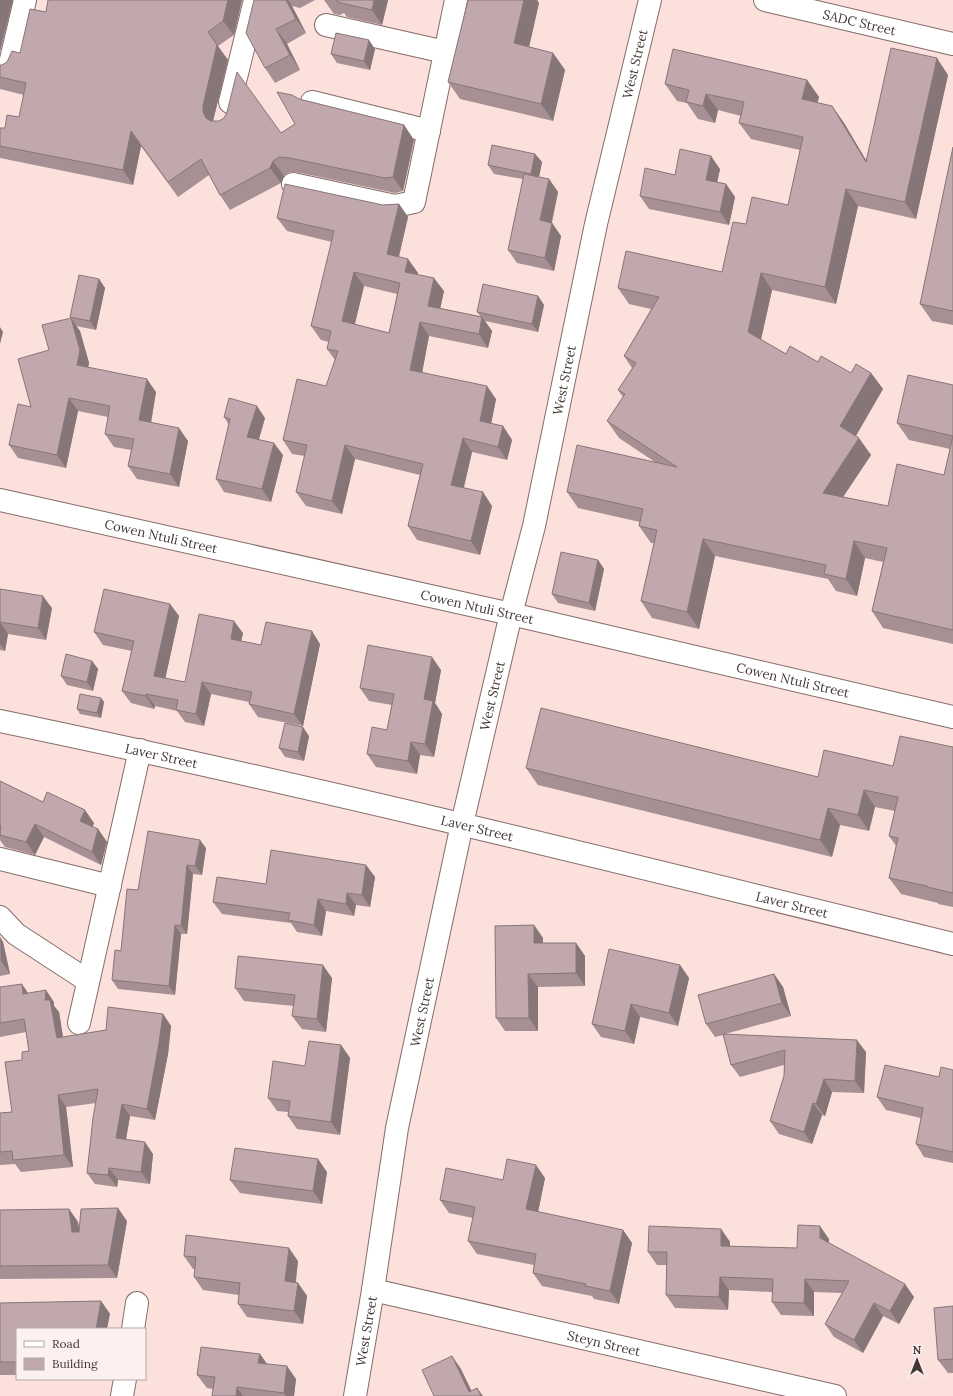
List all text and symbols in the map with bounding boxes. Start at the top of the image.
street label: SADC Street [821,6,898,39]
street label: West Street [619,28,652,100]
street label: West Street [549,344,580,417]
street label: Cowen Ntuli Street [103,516,219,557]
street label: Cowen Ntuli Street [419,586,535,628]
street label: West Street [476,659,509,732]
street label: Cowen Ntuli Street [735,659,851,702]
street label: Laver Street [123,740,199,772]
street label: Laver Street [439,812,515,845]
street label: Laver Street [754,888,830,922]
street label: West Street [407,976,438,1048]
street label: West Street [352,1295,381,1367]
street label: Steyn Street [566,1327,642,1360]
legend [16,1328,146,1380]
text: Road [52,1336,80,1351]
north arrow [897,1340,937,1380]
text: N [913,1343,922,1357]
text: Building [52,1356,98,1371]

